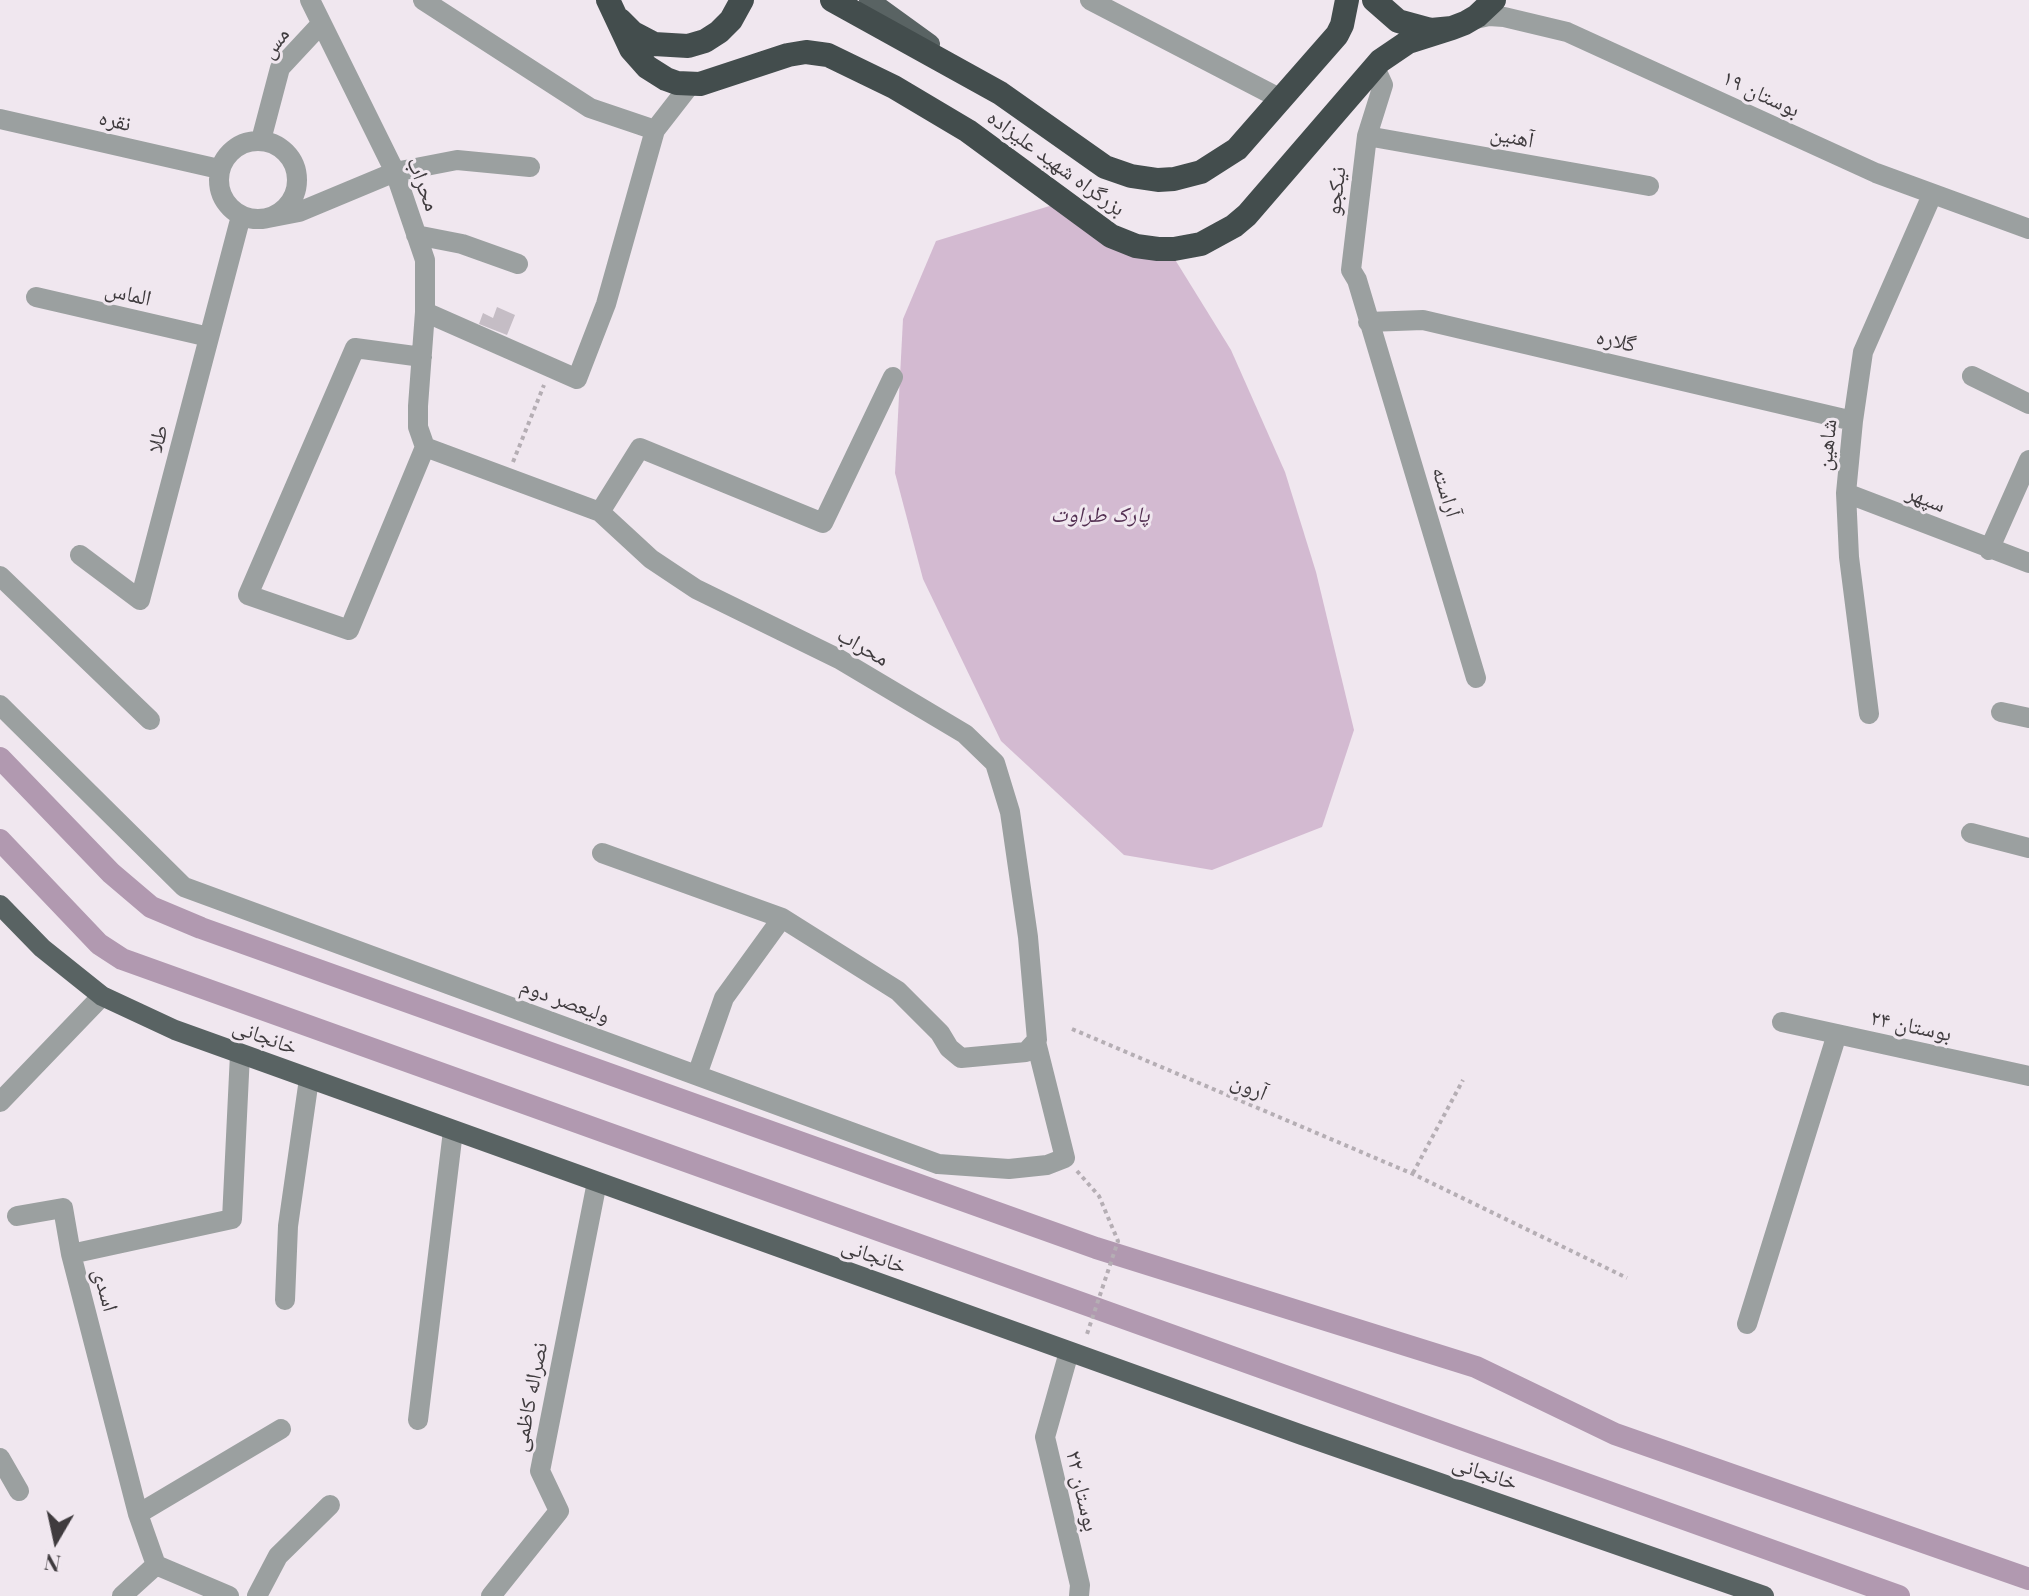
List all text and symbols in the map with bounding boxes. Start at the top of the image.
street label: مس [255,22,295,64]
street label: بوستان ۱۹ [1718,65,1804,123]
street label: نقره [96,104,134,138]
street label: بزرگراه شهید علیزاده [982,104,1130,222]
street label: آهنین [1488,120,1536,154]
street label: محراب [401,153,445,215]
street label: نیکجو [1320,165,1352,217]
street label: الماس [102,276,154,312]
street label: گلاره [1594,324,1638,358]
street label: شاهین [1811,418,1843,472]
street label: طلا [142,422,174,456]
street label: آراسته [1426,464,1466,520]
street label: سپهر [1903,479,1949,519]
park label: پارک طراوت [1051,502,1149,528]
street label: محراب [832,622,894,672]
street label: ولیعصر دوم [516,973,614,1029]
street label: بوستان ۲۴ [1868,1005,1954,1047]
street label: خانجانی [229,1013,301,1061]
street label: آرون [1227,1068,1271,1106]
street label: خانجانی [838,1232,910,1280]
street label: اسدی [87,1265,123,1315]
street label: نصراله کاظمی [506,1340,554,1454]
street label: بوستان ۲۲ [1060,1448,1104,1534]
street label: خانجانی [1449,1450,1521,1496]
north arrow [16,1500,96,1580]
text: N [42,1548,62,1580]

